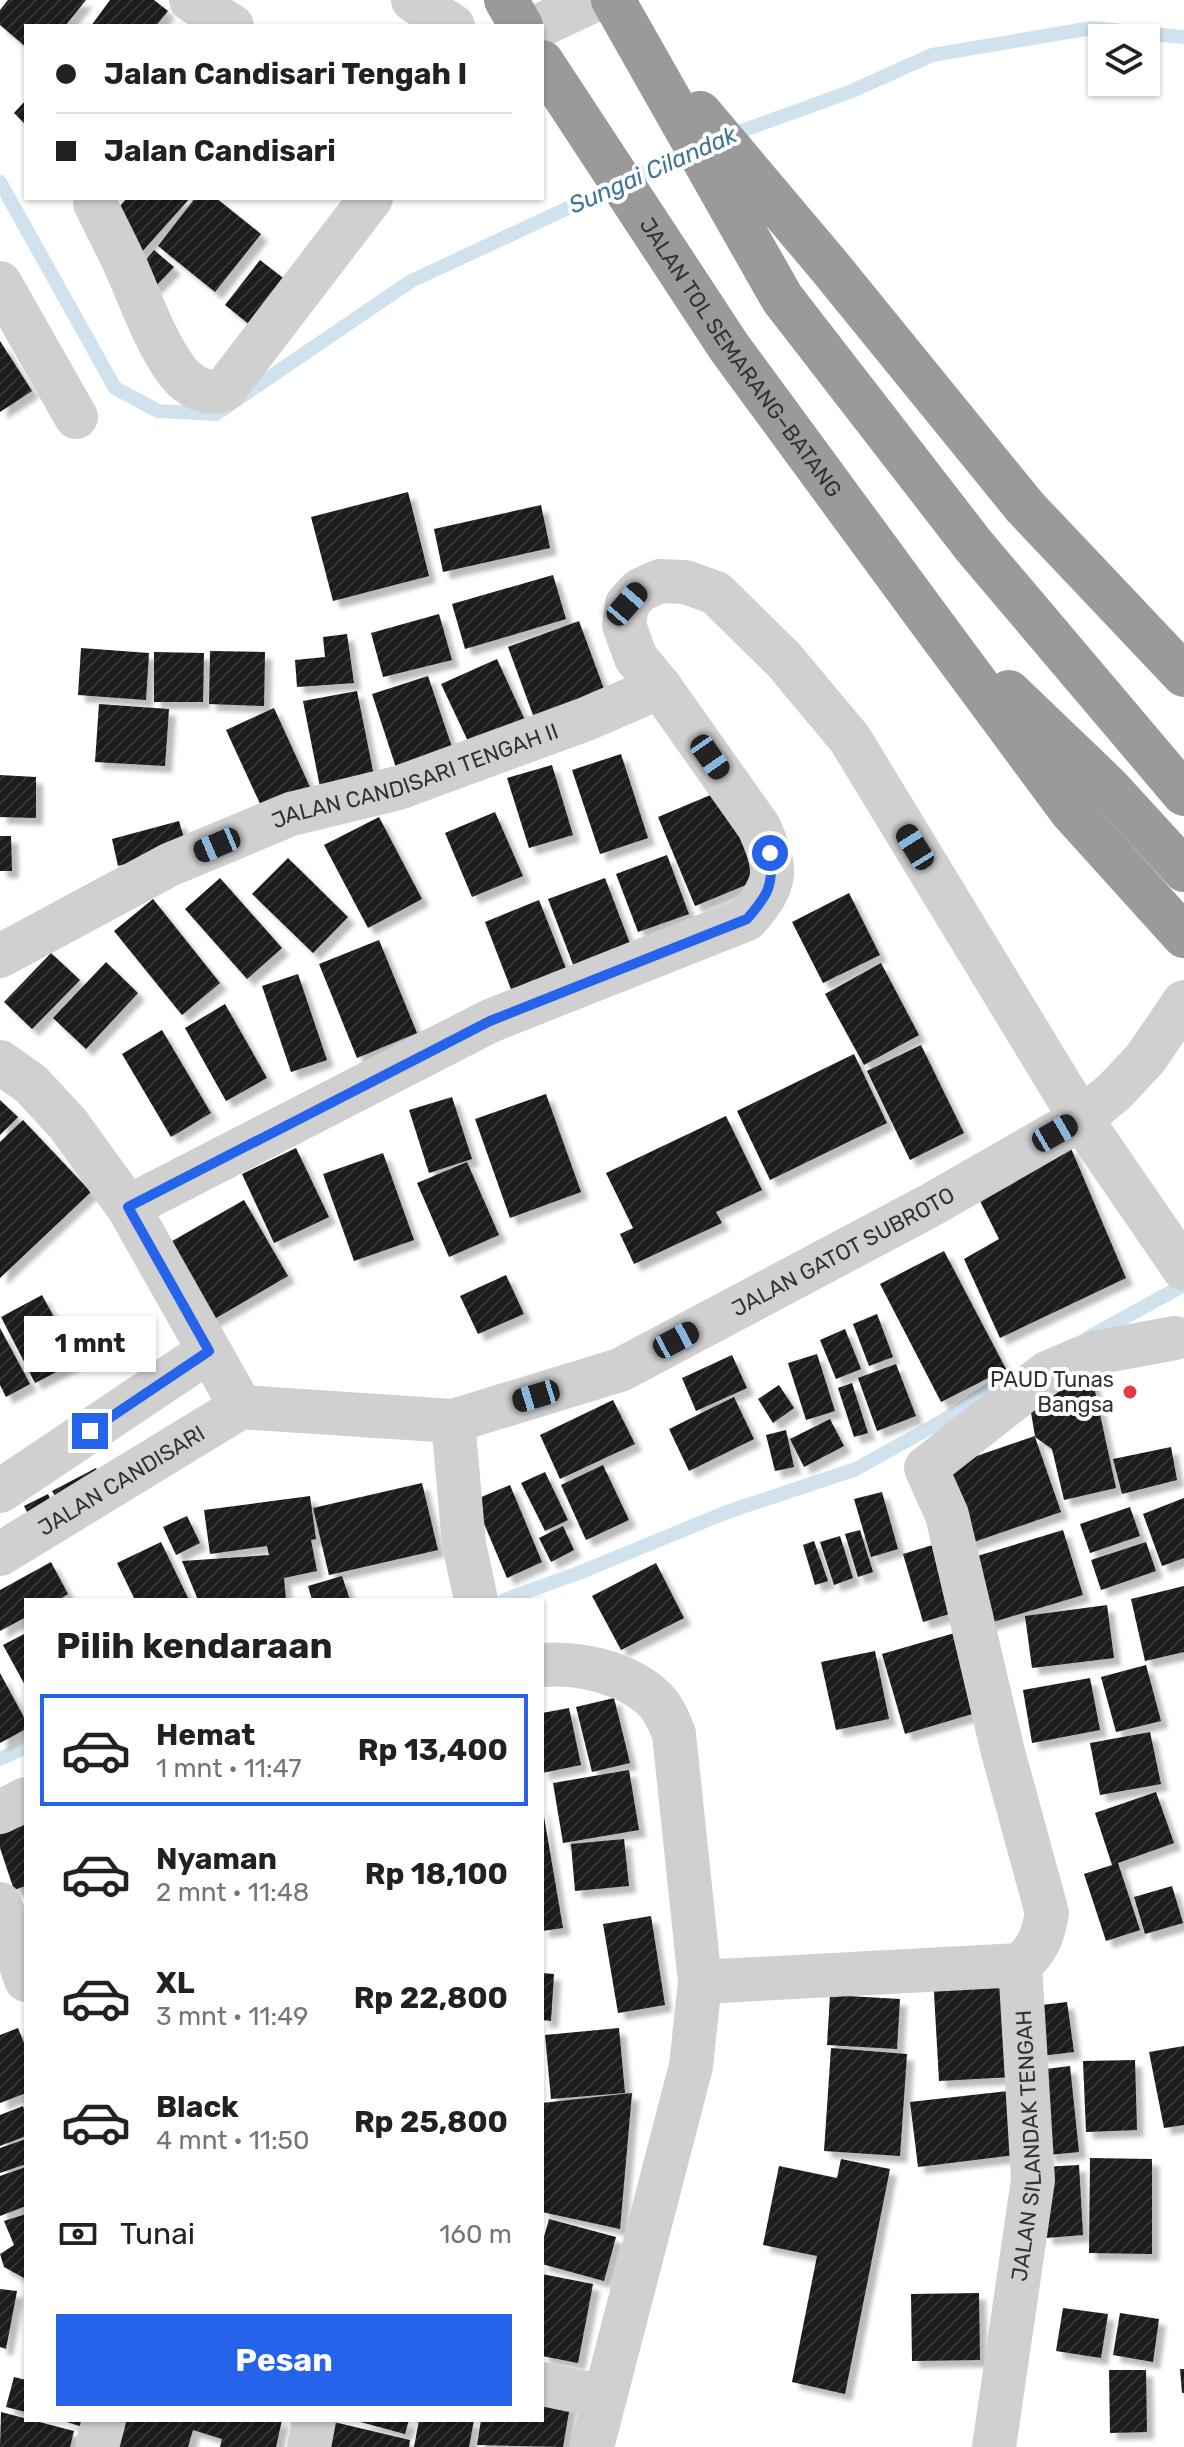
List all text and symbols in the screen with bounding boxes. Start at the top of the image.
map controls [1088,24,1160,96]
button: layers [1088,24,1160,96]
text: Jalan Candisari Tengah I [104,56,467,92]
water label: Sungai Cilandak [565,120,742,220]
text: Jalan Candisari [104,133,336,169]
street label: JALAN TOL SEMARANG–BATANG [634,212,848,503]
car [602,578,652,630]
street label: JALAN CANDISARI TENGAH II [268,717,562,835]
car [686,730,734,784]
car [892,820,938,874]
car [190,825,244,865]
route start [752,835,788,871]
car [1028,1111,1082,1155]
street label: JALAN GATOT SUBROTO [727,1181,960,1322]
callout: 1 mnt [24,1315,156,1371]
car [649,1318,703,1362]
text: 1 mnt [55,1328,126,1359]
place label: PAUD Tunas Bangsa [990,1366,1114,1418]
car [510,1378,562,1414]
marker: PAUD Tunas Bangsa [1121,1383,1139,1401]
route end [72,1413,108,1449]
street label: JALAN CANDISARI [33,1419,210,1542]
text: Pilih kendaraan [56,1624,333,1667]
icon: car [60,1714,132,1786]
text: Hemat [156,1717,255,1753]
text: Rp 13,400 [358,1732,508,1768]
text: 1 mnt · 11:47 [156,1753,302,1784]
icon: car [60,1838,132,1910]
text: Nyaman [156,1841,277,1877]
text: Rp 18,100 [365,1856,508,1892]
text: 2 mnt · 11:48 [156,1877,309,1908]
icon: car [60,1962,132,2034]
text: XL [156,1965,195,2001]
text: Rp 22,800 [354,1980,508,2016]
text: 3 mnt · 11:49 [156,2001,308,2032]
street label: JALAN SILANDAK TENGAH [1005,2009,1047,2283]
icon: car [60,2086,132,2158]
text: Black [156,2089,239,2125]
text: Rp 25,800 [354,2104,508,2140]
text: 4 mnt · 11:50 [156,2125,310,2156]
icon: cash [56,2212,100,2256]
text: Tunai [120,2216,195,2252]
text: 160 m [439,2219,512,2250]
button: Pesan [56,2314,512,2406]

